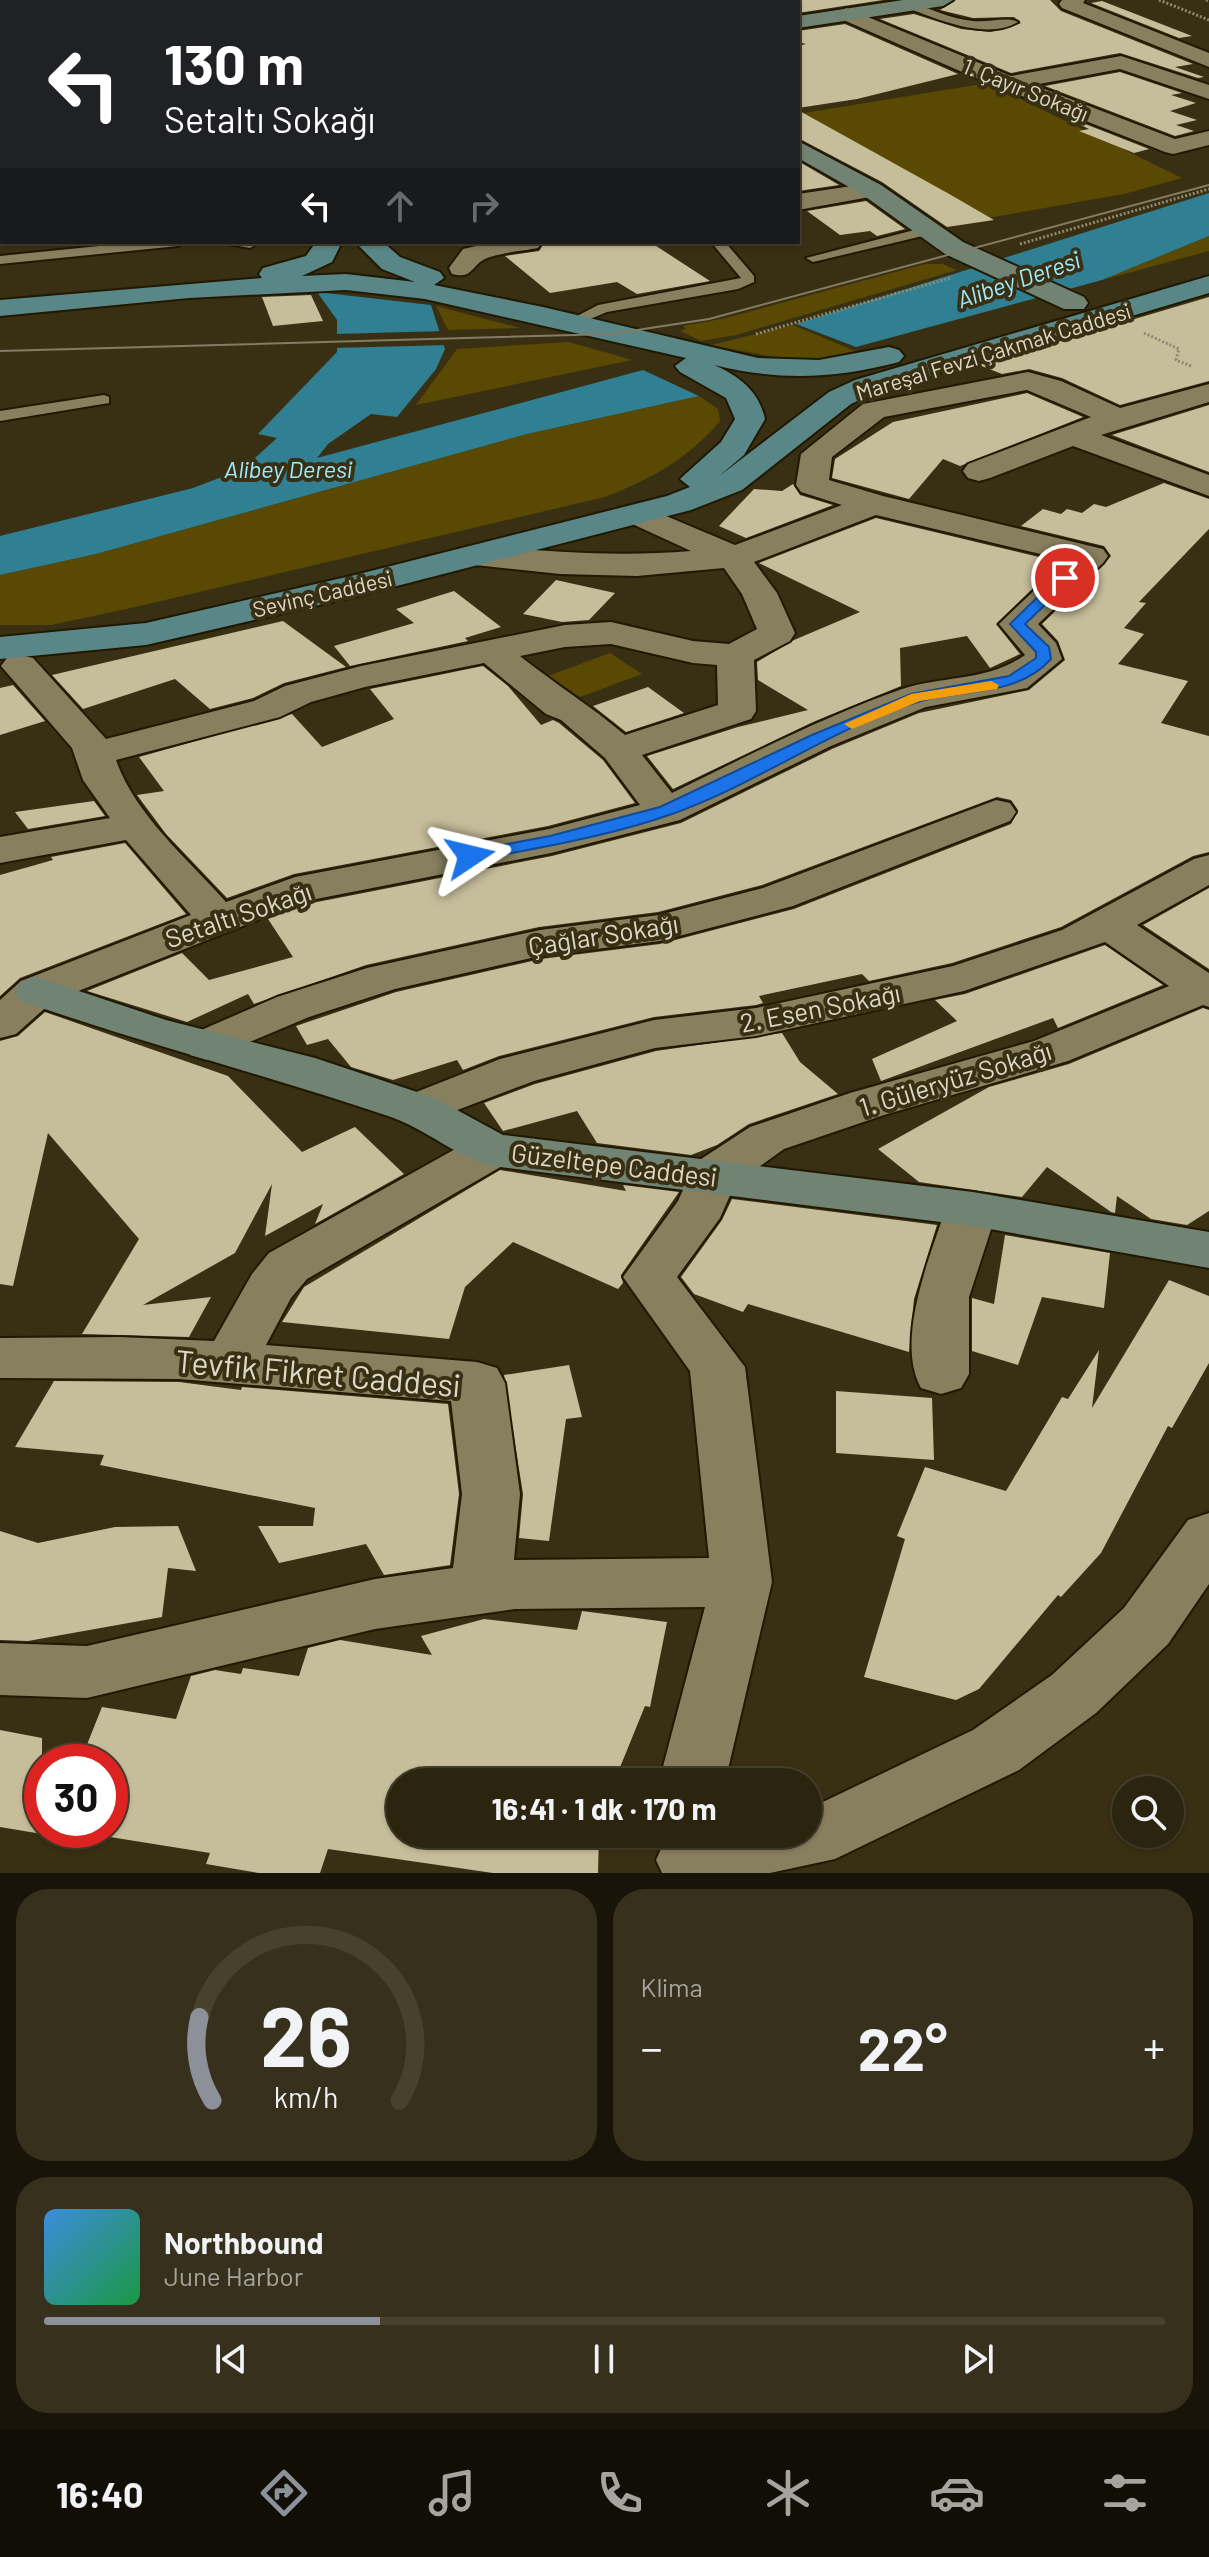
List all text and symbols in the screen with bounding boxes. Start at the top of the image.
text: 130 m [164,29,304,96]
icon: left [32,32,136,136]
street label: 1. Çayır Sokağı [959,52,1093,126]
text: Setaltı Sokağı [164,97,375,140]
icon: left [294,184,338,228]
icon: ahead [378,184,422,228]
icon: right [462,184,506,228]
water label: Alibey Deresi [953,244,1084,314]
street label: Mareşal Fevzi Çakmak Caddesi [853,297,1133,405]
water label: Alibey Deresi [224,454,353,483]
pin [1031,544,1099,612]
icon: arrive [1043,556,1087,600]
street label: Sevinç Caddesi [250,564,394,622]
position arrow [428,814,512,898]
street label: Setaltı Sokağı [161,874,315,954]
street label: Çağlar Sokağı [526,907,680,961]
street label: 2. Esen Sokağı [737,976,903,1038]
street label: 1. Güleryüz Sokağı [855,1034,1055,1122]
street label: Güzeltepe Caddesi [510,1136,718,1192]
street label: Tevfik Fikret Caddesi [174,1341,462,1403]
speed limit sign: 30 [24,1744,128,1848]
map controls [1112,1776,1184,1848]
button: search [1112,1776,1184,1848]
text: 16:41 · 1 dk · 170 m [492,1790,716,1826]
text: Klima [641,1971,703,2002]
text: 26 [261,1984,352,2084]
text: 22° [858,2011,948,2083]
text: − [641,2020,663,2073]
text: + [1143,2020,1165,2073]
text: km/h [274,2079,339,2114]
text: Northbound [164,2224,323,2260]
text: June Harbor [164,2260,303,2291]
icon: previous [209,2337,253,2381]
icon: pause [582,2337,626,2381]
icon: next [956,2337,1000,2381]
icon: directions [256,2465,312,2521]
icon: music [424,2465,480,2521]
icon: phone [592,2465,648,2521]
icon: climate [760,2465,816,2521]
icon: car [929,2465,985,2521]
icon: filters [1097,2465,1153,2521]
text: 16:40 [56,2472,144,2515]

